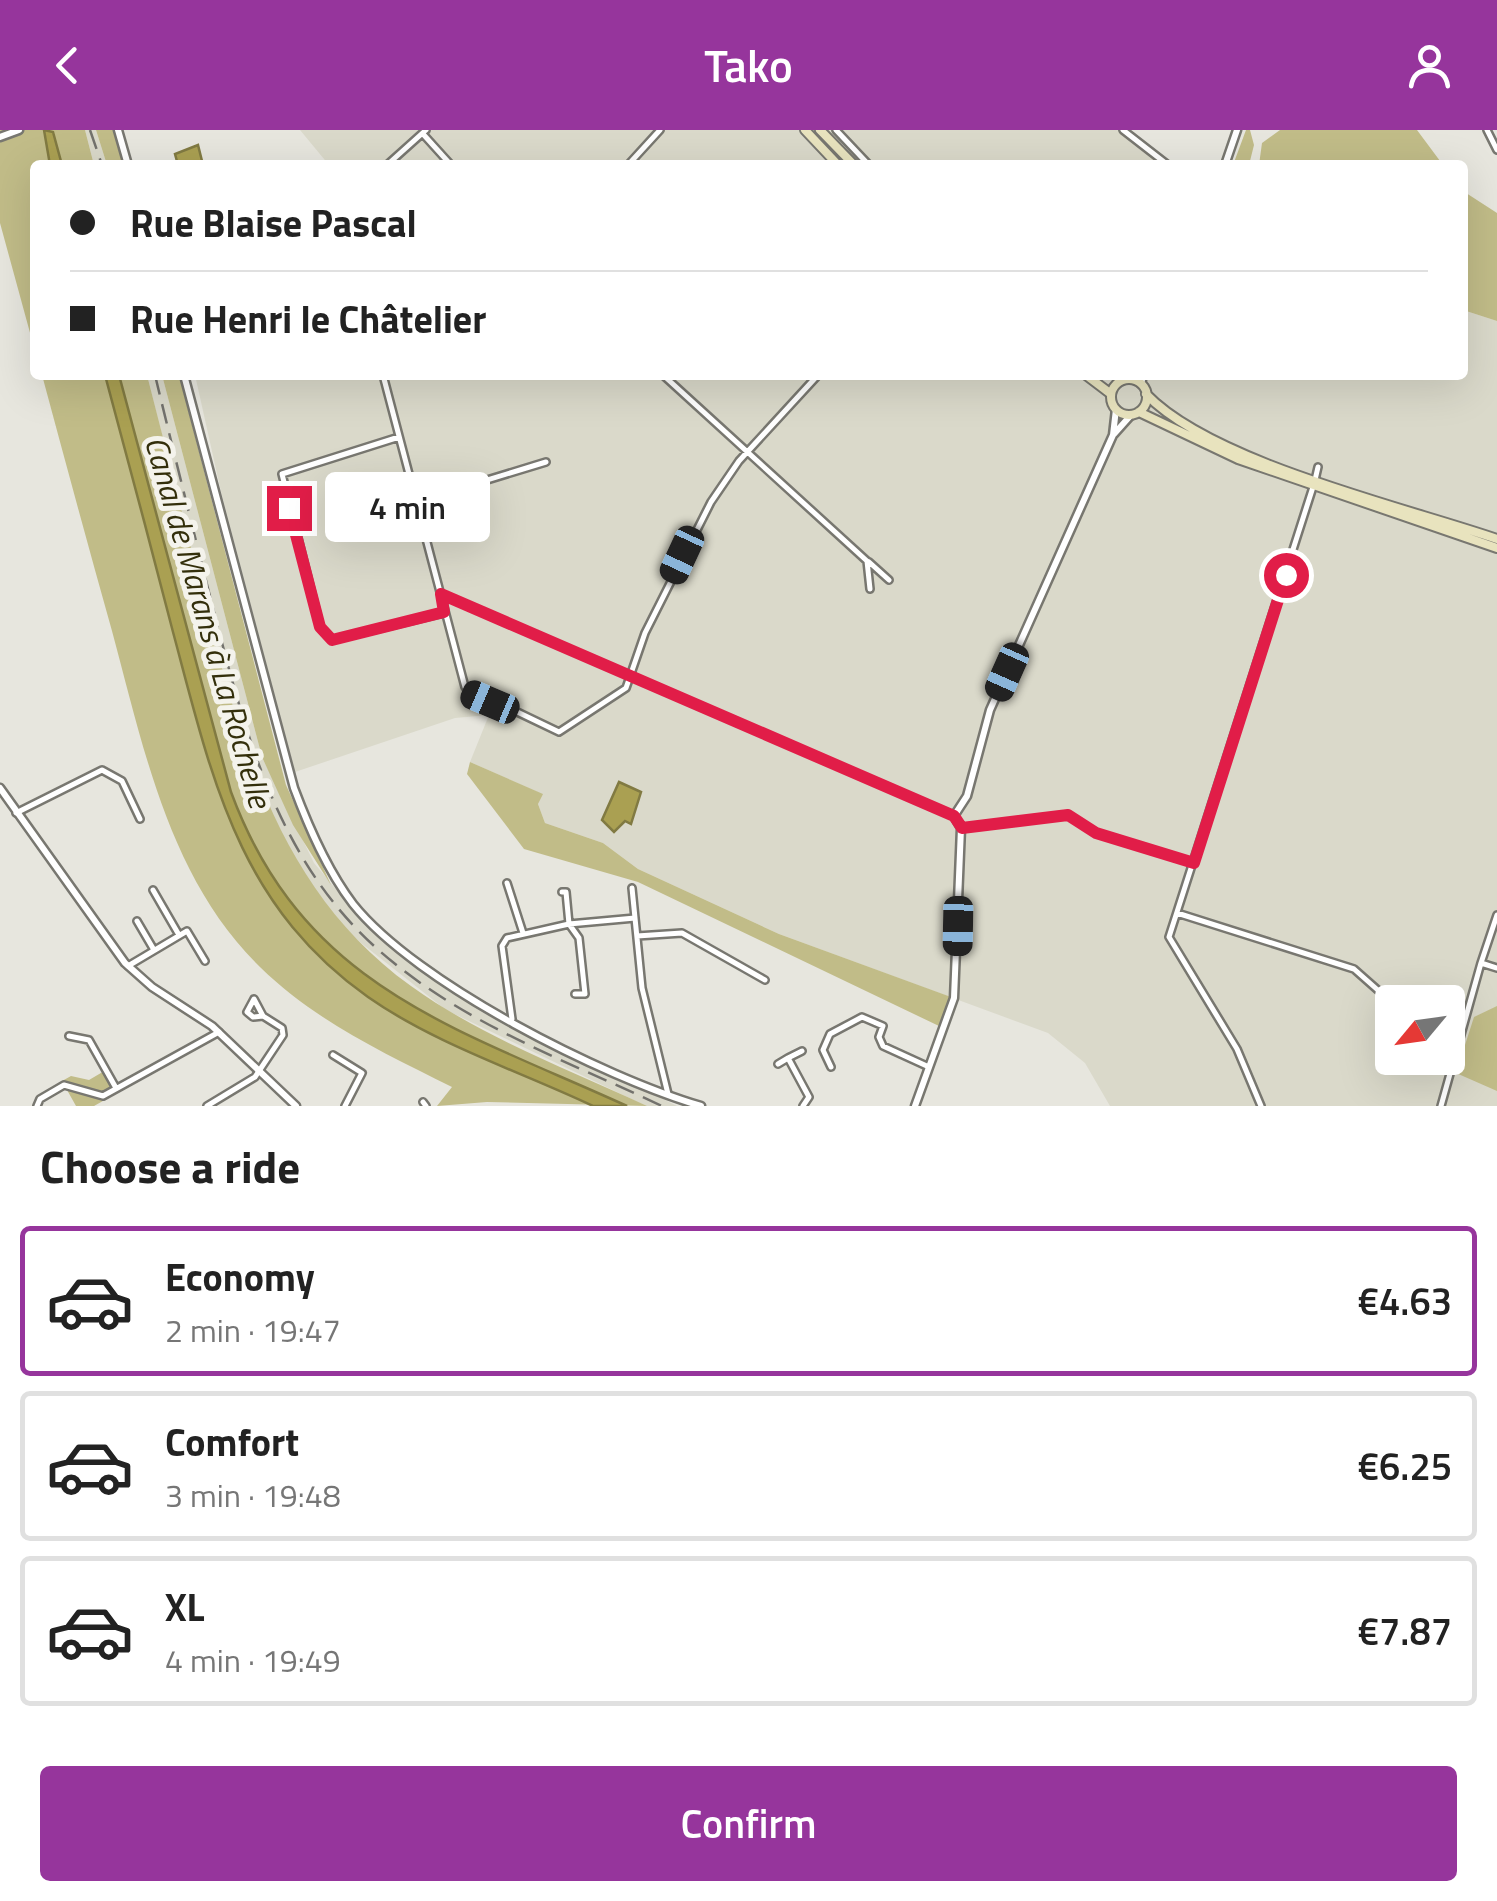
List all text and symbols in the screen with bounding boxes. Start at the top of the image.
text: Tako [704,31,793,99]
icon: back [40,38,95,93]
icon: person [1402,38,1457,93]
text: Rue Blaise Pascal [130,194,417,252]
text: Rue Henri le Châtelier [130,290,486,348]
water label: Canal de Marans à La Rochelle [133,430,286,815]
callout: 4 min [324,473,489,543]
text: 4 min [369,483,446,531]
route end [267,486,312,531]
car [656,521,708,589]
route start [1264,553,1309,598]
car [981,638,1033,706]
car [457,676,523,728]
car [942,896,974,956]
north arrow [1375,985,1465,1075]
map controls [1375,985,1465,1075]
text: Choose a ride [40,1132,300,1200]
text: Economy [165,1248,315,1306]
icon: car [45,1256,135,1346]
text: €4.63 [1358,1272,1452,1330]
text: 2 min · 19:47 [165,1306,341,1354]
text: Comfort [165,1413,299,1471]
icon: car [45,1421,135,1511]
text: €6.25 [1358,1437,1452,1495]
text: 3 min · 19:48 [165,1471,341,1519]
text: XL [165,1578,205,1636]
icon: car [45,1586,135,1676]
text: €7.87 [1358,1602,1452,1660]
text: 4 min · 19:49 [165,1636,341,1684]
button: Confirm [40,1766,1457,1881]

